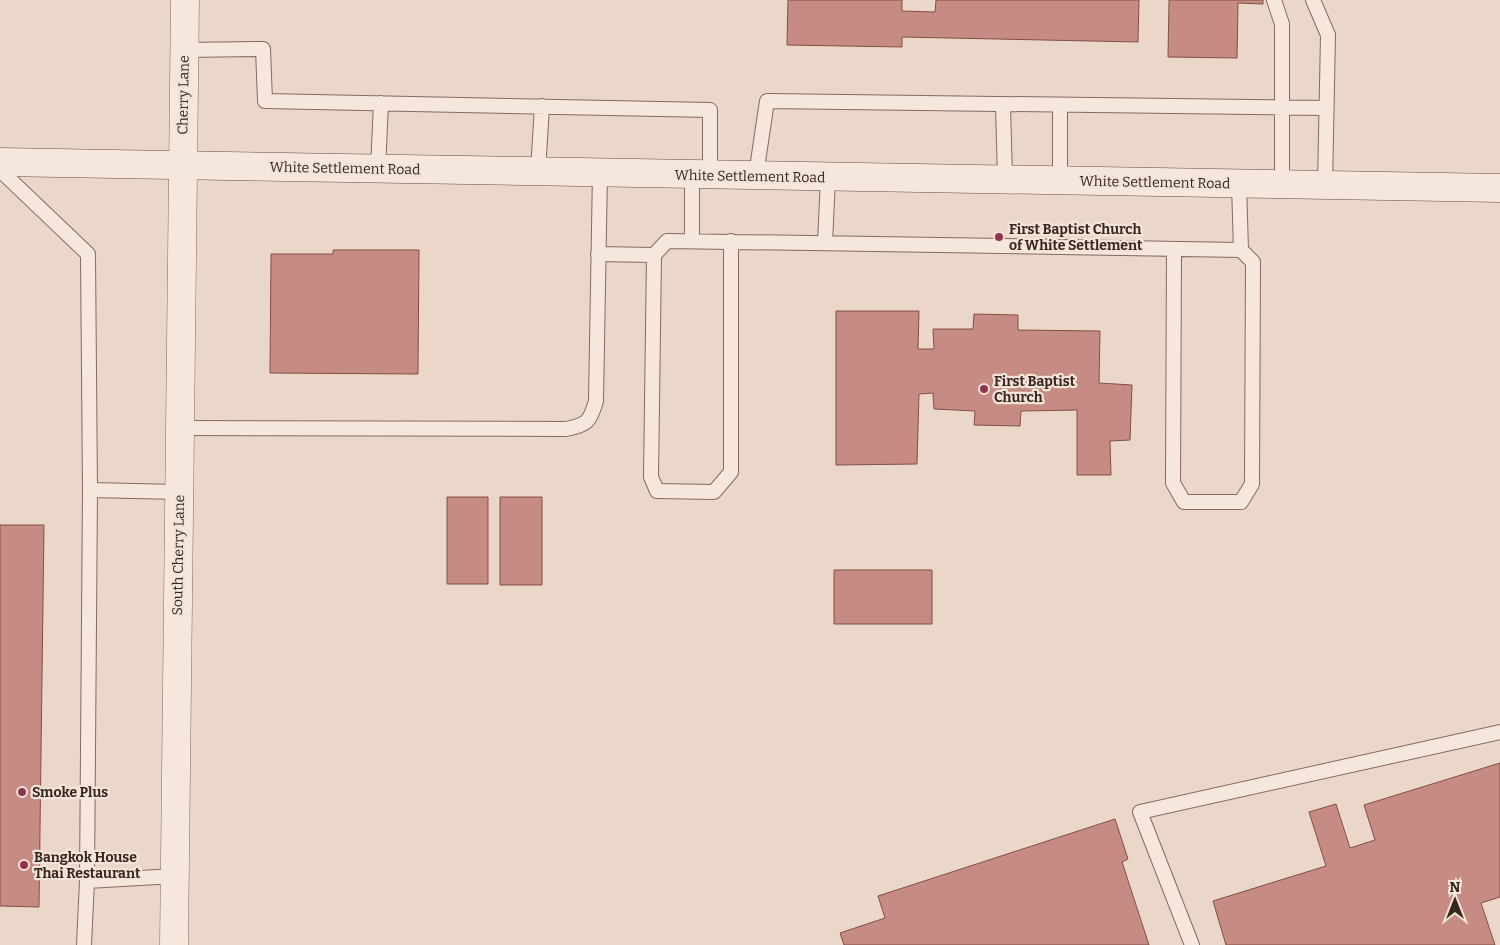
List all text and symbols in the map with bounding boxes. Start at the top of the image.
street label: Cherry Lane [174,55,193,135]
street label: White Settlement Road [270,159,420,178]
street label: White Settlement Road [675,167,825,186]
street label: White Settlement Road [1080,173,1230,192]
place label: First Baptist Church of White Settlement [1009,221,1143,254]
marker: First Baptist Church of White Settlement [993,231,1005,243]
place label: First Baptist Church [994,373,1076,406]
marker: First Baptist Church [978,383,990,395]
street label: South Cherry Lane [169,495,188,615]
place label: Smoke Plus [32,784,108,801]
marker: Smoke Plus [16,786,28,798]
place label: Bangkok House Thai Restaurant [34,849,141,882]
marker: Bangkok House Thai Restaurant [18,859,30,871]
north arrow [1430,875,1480,925]
text: N [1450,879,1461,896]

